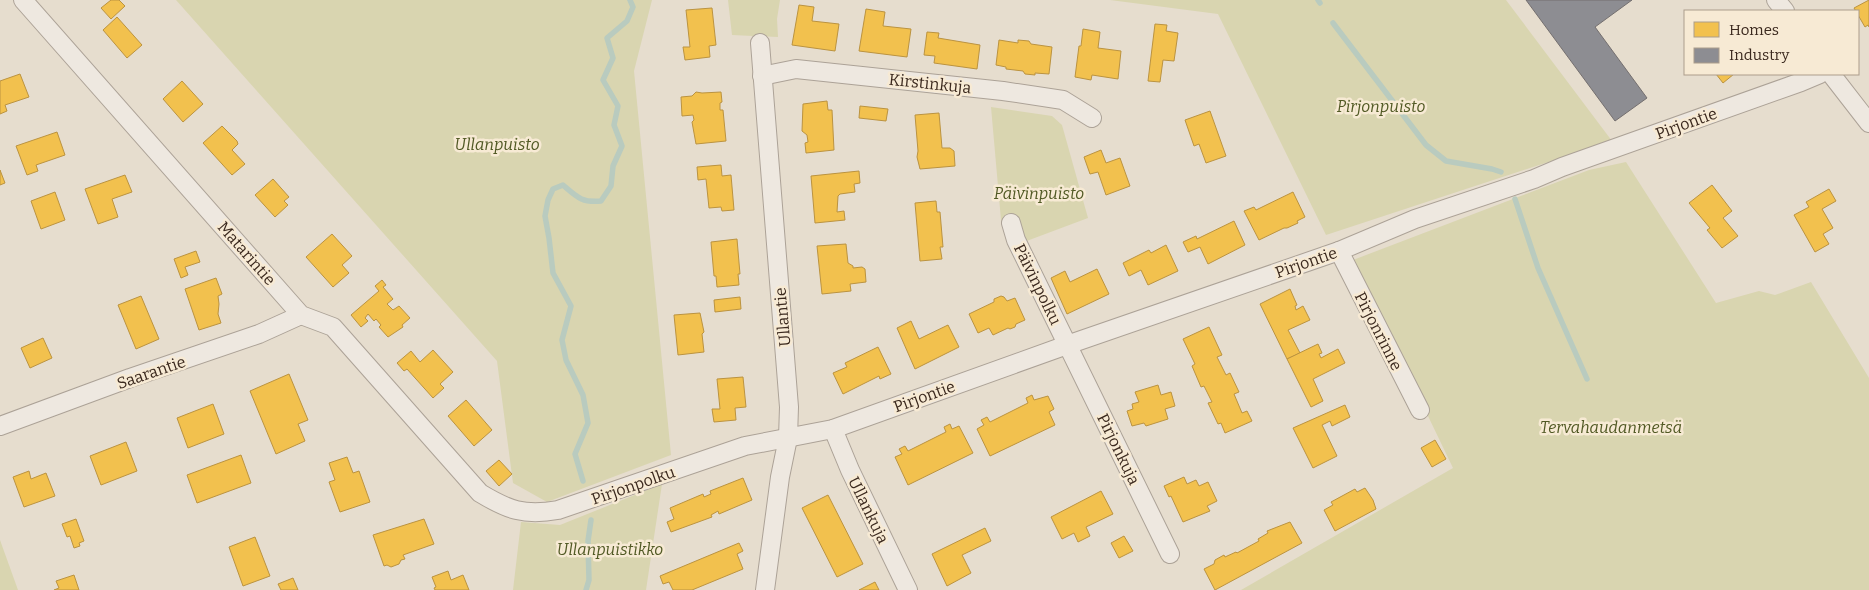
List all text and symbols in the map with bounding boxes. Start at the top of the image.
legend [1684,10,1859,75]
text: Homes [1729,21,1779,39]
text: Industry [1729,46,1789,64]
street label: Kirstinkuja [888,70,972,97]
park label: Pirjonpuisto [1337,97,1425,116]
street label: Pirjontie [1653,104,1720,143]
park label: Ullanpuisto [454,135,540,154]
park label: Päivinpuisto [994,184,1084,203]
street label: Matarintie [214,218,279,289]
street label: Päivinpolku [1010,241,1065,328]
street label: Pirjontie [1273,243,1340,282]
street label: Ullantie [770,287,795,347]
street label: Pirjonrinne [1351,289,1406,374]
street label: Saarantie [114,352,188,393]
street label: Pirjontie [891,377,958,416]
street label: Pirjonkuja [1093,411,1144,488]
park label: Tervahaudanmetsä [1540,418,1682,437]
street label: Pirjonpolku [589,462,677,509]
street label: Ullankuja [844,474,893,547]
park label: Ullanpuistikko [557,540,663,559]

